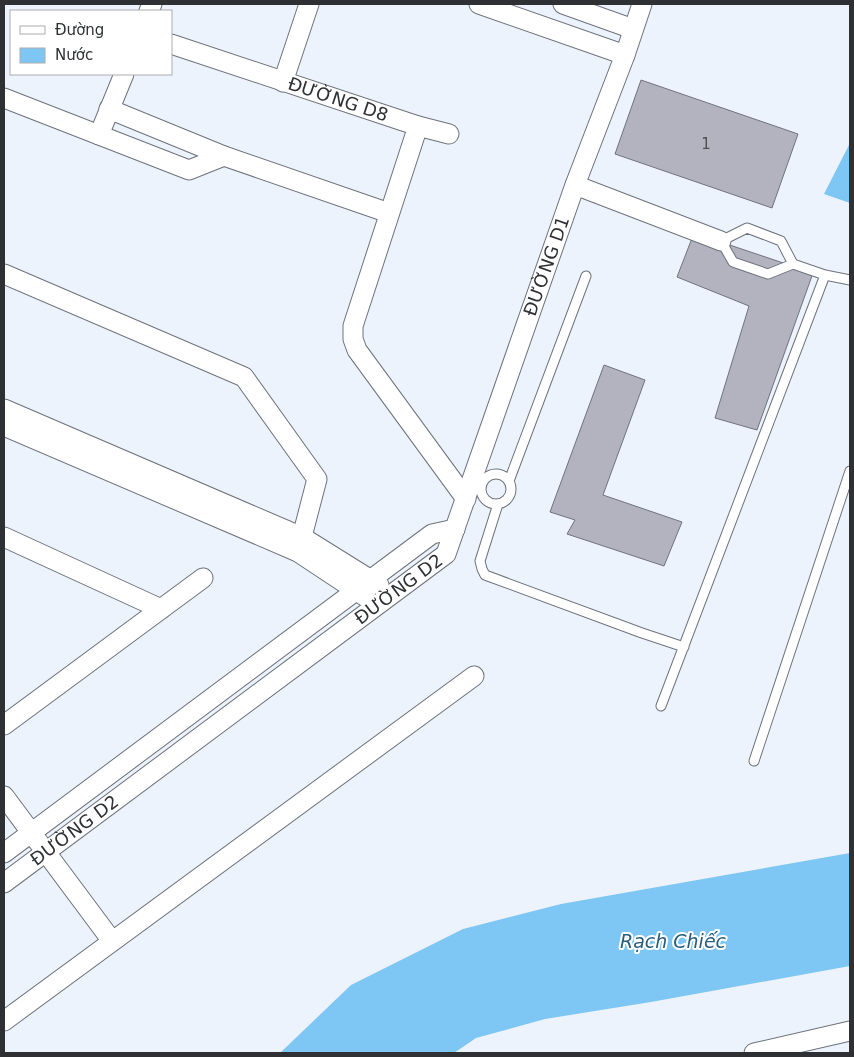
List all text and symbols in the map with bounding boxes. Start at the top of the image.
legend [10,10,172,75]
text: Đường [55,21,104,39]
text: Nước [55,46,93,64]
street label: ĐƯỜNG D8 [285,73,391,125]
house number: 1 [701,135,711,153]
street label: ĐƯỜNG D1 [519,213,573,319]
street label: ĐƯỜNG D2 [350,549,446,628]
street label: ĐƯỜNG D2 [26,790,122,870]
water label: Rạch Chiếc [620,930,727,952]

